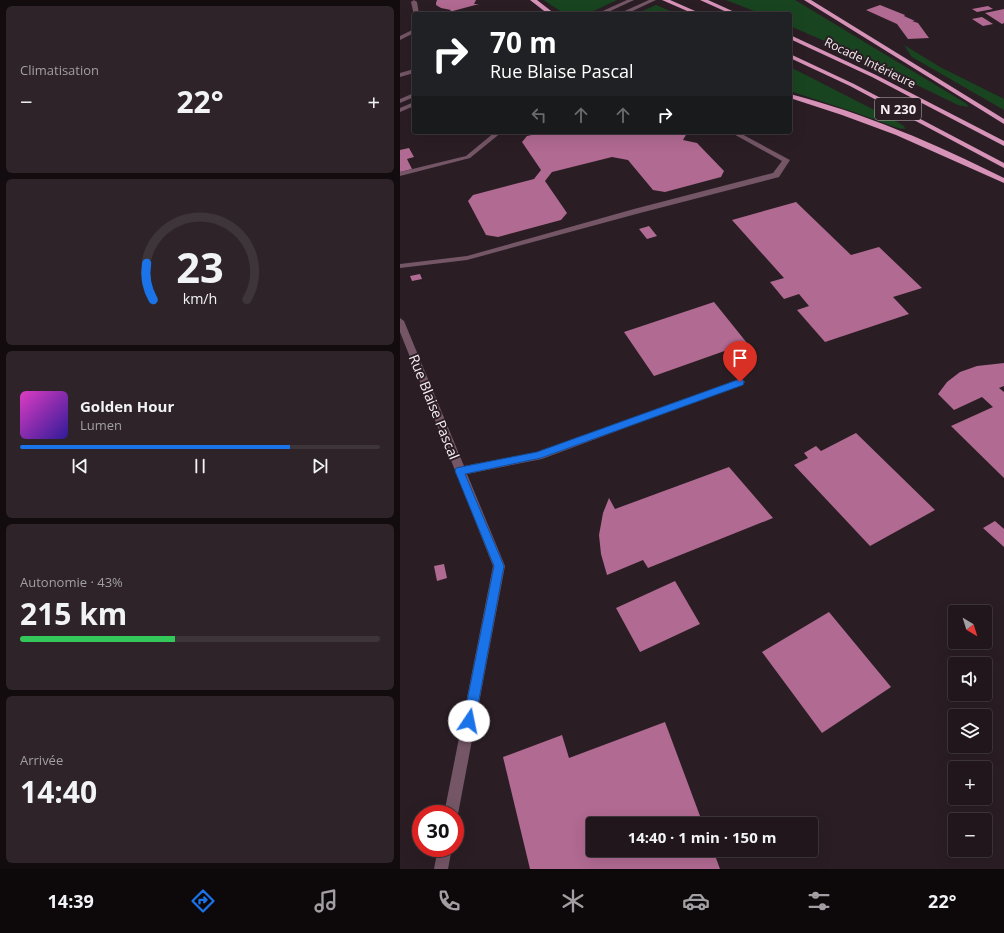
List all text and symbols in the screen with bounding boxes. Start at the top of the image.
text: 70 m [490,23,557,61]
icon: right [424,28,476,80]
street label: Rocade Intérieure [822,33,919,92]
text: Rue Blaise Pascal [490,59,634,83]
text: Climatisation [20,61,99,79]
text: 22° [176,81,224,122]
text: − [20,86,33,116]
text: + [367,86,380,116]
road number: N 230 [875,98,921,120]
icon: left [528,104,550,126]
icon: ahead [570,104,592,126]
icon: ahead [612,104,634,126]
icon: right [654,104,676,126]
text: 23 [176,239,224,295]
text: km/h [183,288,217,307]
pin [723,341,757,382]
icon: arrive [729,347,751,369]
street label: Rue Blaise Pascal [405,351,464,462]
text: Golden Hour [80,396,174,416]
text: Lumen [80,416,122,434]
icon: previous [69,455,91,477]
icon: pause [189,455,211,477]
icon: next [309,455,331,477]
text: Autonomie · 43% [20,573,123,591]
text: 215 km [20,593,127,634]
north arrow [948,605,992,649]
map controls [948,605,992,857]
button: sound [948,657,992,701]
position arrow [448,700,490,742]
button: layers [948,709,992,753]
text: Arrivée [20,751,63,769]
button: + [948,761,992,805]
text: 14:40 [20,771,97,812]
speed limit sign: 30 [412,805,464,857]
button: − [948,813,992,857]
text: 14:40 · 1 min · 150 m [628,827,776,847]
icon: directions [189,887,217,915]
icon: music [312,887,340,915]
icon: phone [435,887,463,915]
icon: climate [559,887,587,915]
icon: car [682,887,710,915]
icon: filters [805,887,833,915]
text: 14:39 [48,889,94,913]
text: 22° [928,889,956,913]

